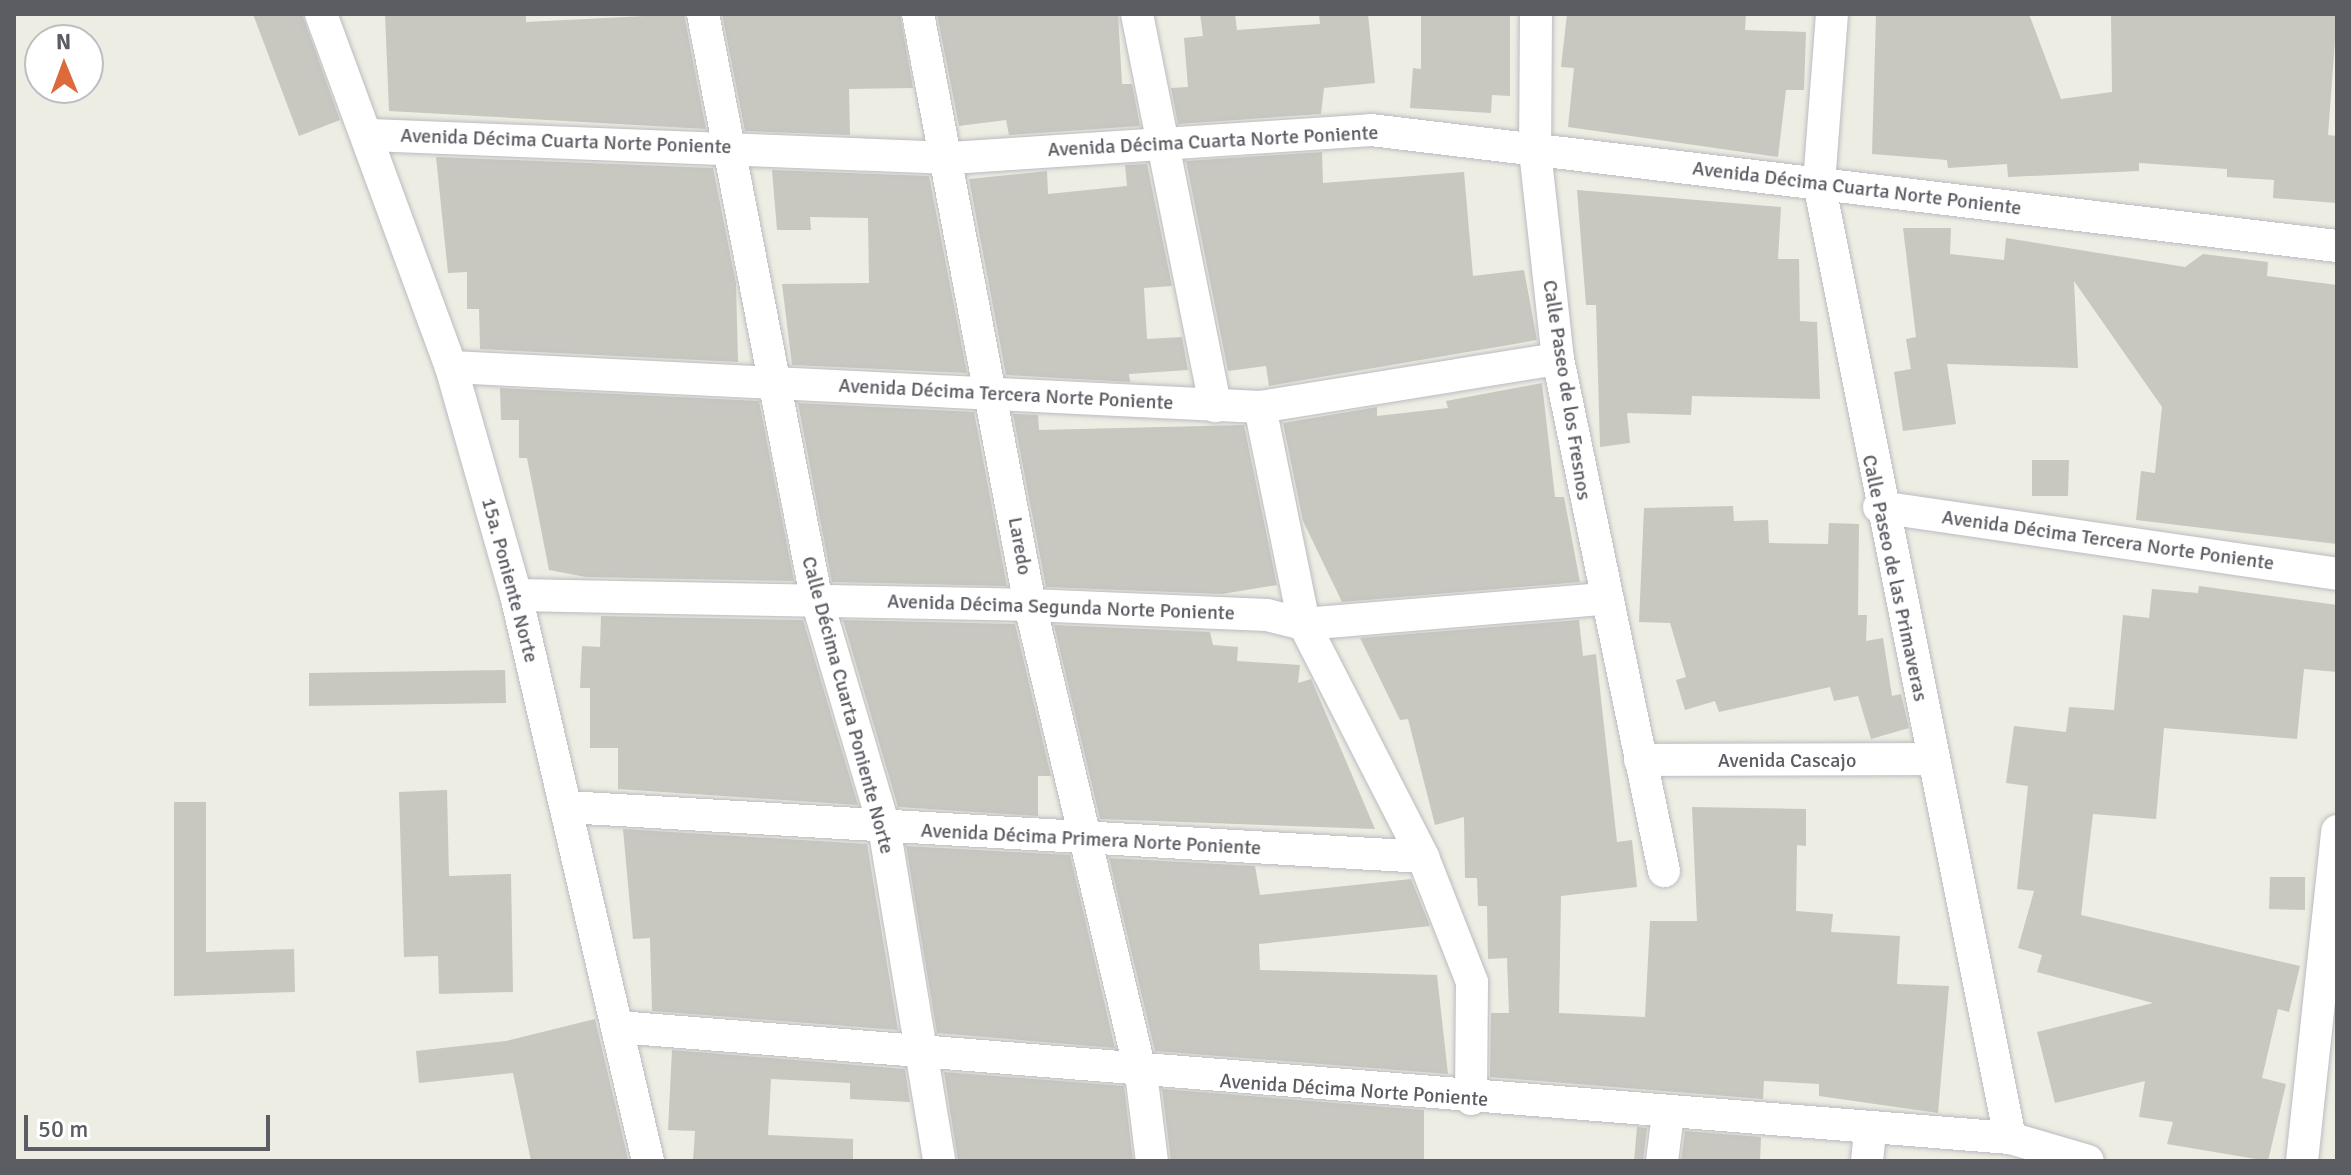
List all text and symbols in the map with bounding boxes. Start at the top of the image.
north arrow [24,24,104,104]
text: N [56,28,71,55]
street label: Avenida Décima Cuarta Norte Poniente [1047,120,1379,162]
street label: Avenida Décima Cuarta Norte Poniente [400,123,732,159]
street label: Avenida Décima Cuarta Norte Poniente [1691,156,2023,220]
street label: Calle Paseo de los Fresnos [1538,278,1596,502]
street label: Avenida Décima Tercera Norte Poniente [838,373,1174,415]
street label: Calle Paseo de las Primaveras [1857,453,1933,703]
street label: 15a. Poniente Norte [476,495,544,665]
street label: Avenida Décima Tercera Norte Poniente [1940,505,2276,575]
street label: Laredo [1003,515,1037,577]
street label: Calle Décima Cuarta Poniente Norte [797,554,899,856]
street label: Avenida Décima Segunda Norte Poniente [887,589,1235,625]
street label: Avenida Cascajo [1718,748,1856,772]
street label: Avenida Décima Primera Norte Poniente [920,818,1262,860]
street label: Avenida Décima Norte Poniente [1219,1069,1489,1111]
scale bar [28,1099,274,1149]
text: 50 m [38,1114,88,1144]

